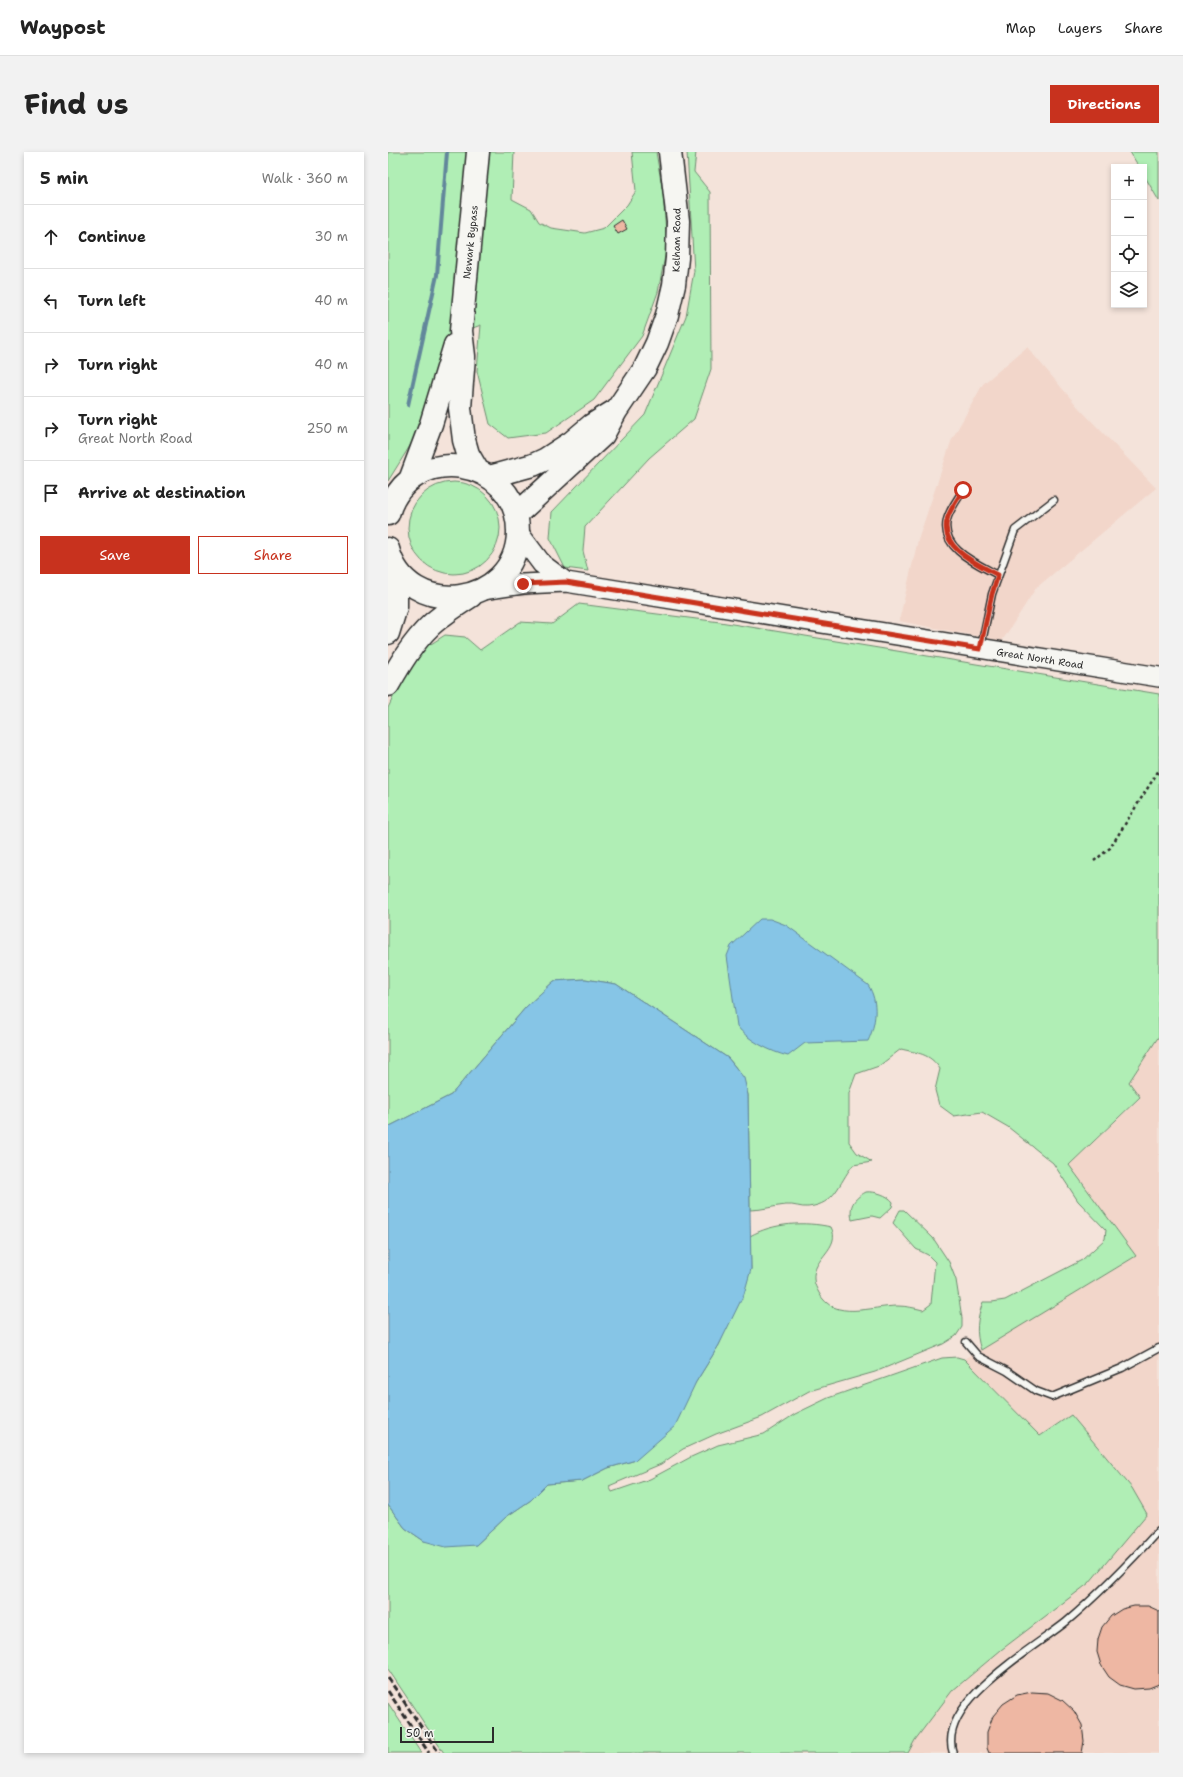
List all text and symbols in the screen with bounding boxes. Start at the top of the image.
text: Waypost [20,15,105,40]
text: Map [1006,19,1036,37]
text: Layers [1058,19,1102,37]
text: Share [1124,19,1163,37]
text: Find us [24,85,129,123]
button: Directions [1050,85,1159,123]
map controls [1111,164,1147,308]
button: + [1111,164,1147,200]
text: 5 min [40,167,88,189]
text: Walk · 360 m [262,170,348,187]
button: − [1111,200,1147,236]
street label: Newark Bypass [460,204,481,280]
street label: Kelham Road [669,207,684,272]
icon: ahead [40,226,62,248]
text: Continue [78,227,146,247]
text: 30 m [314,228,348,245]
button: locate [1111,236,1147,272]
button: layers [1111,272,1147,308]
icon: left [40,290,62,312]
text: Turn left [78,291,146,311]
text: 40 m [314,292,348,309]
icon: right [40,354,62,376]
text: Turn right [78,355,158,375]
text: 40 m [314,356,348,373]
text: Turn right [78,410,158,430]
icon: right [40,418,62,440]
text: 250 m [307,420,348,437]
text: Great North Road [78,430,192,447]
route start [954,481,972,499]
icon: arrive [40,482,62,504]
text: Arrive at destination [78,483,246,503]
button: Save [40,536,190,574]
button: Share [198,536,348,574]
route end [514,575,532,593]
street label: Great North Road [995,645,1085,672]
scale bar [400,1725,494,1744]
text: 50 m [406,1726,434,1741]

